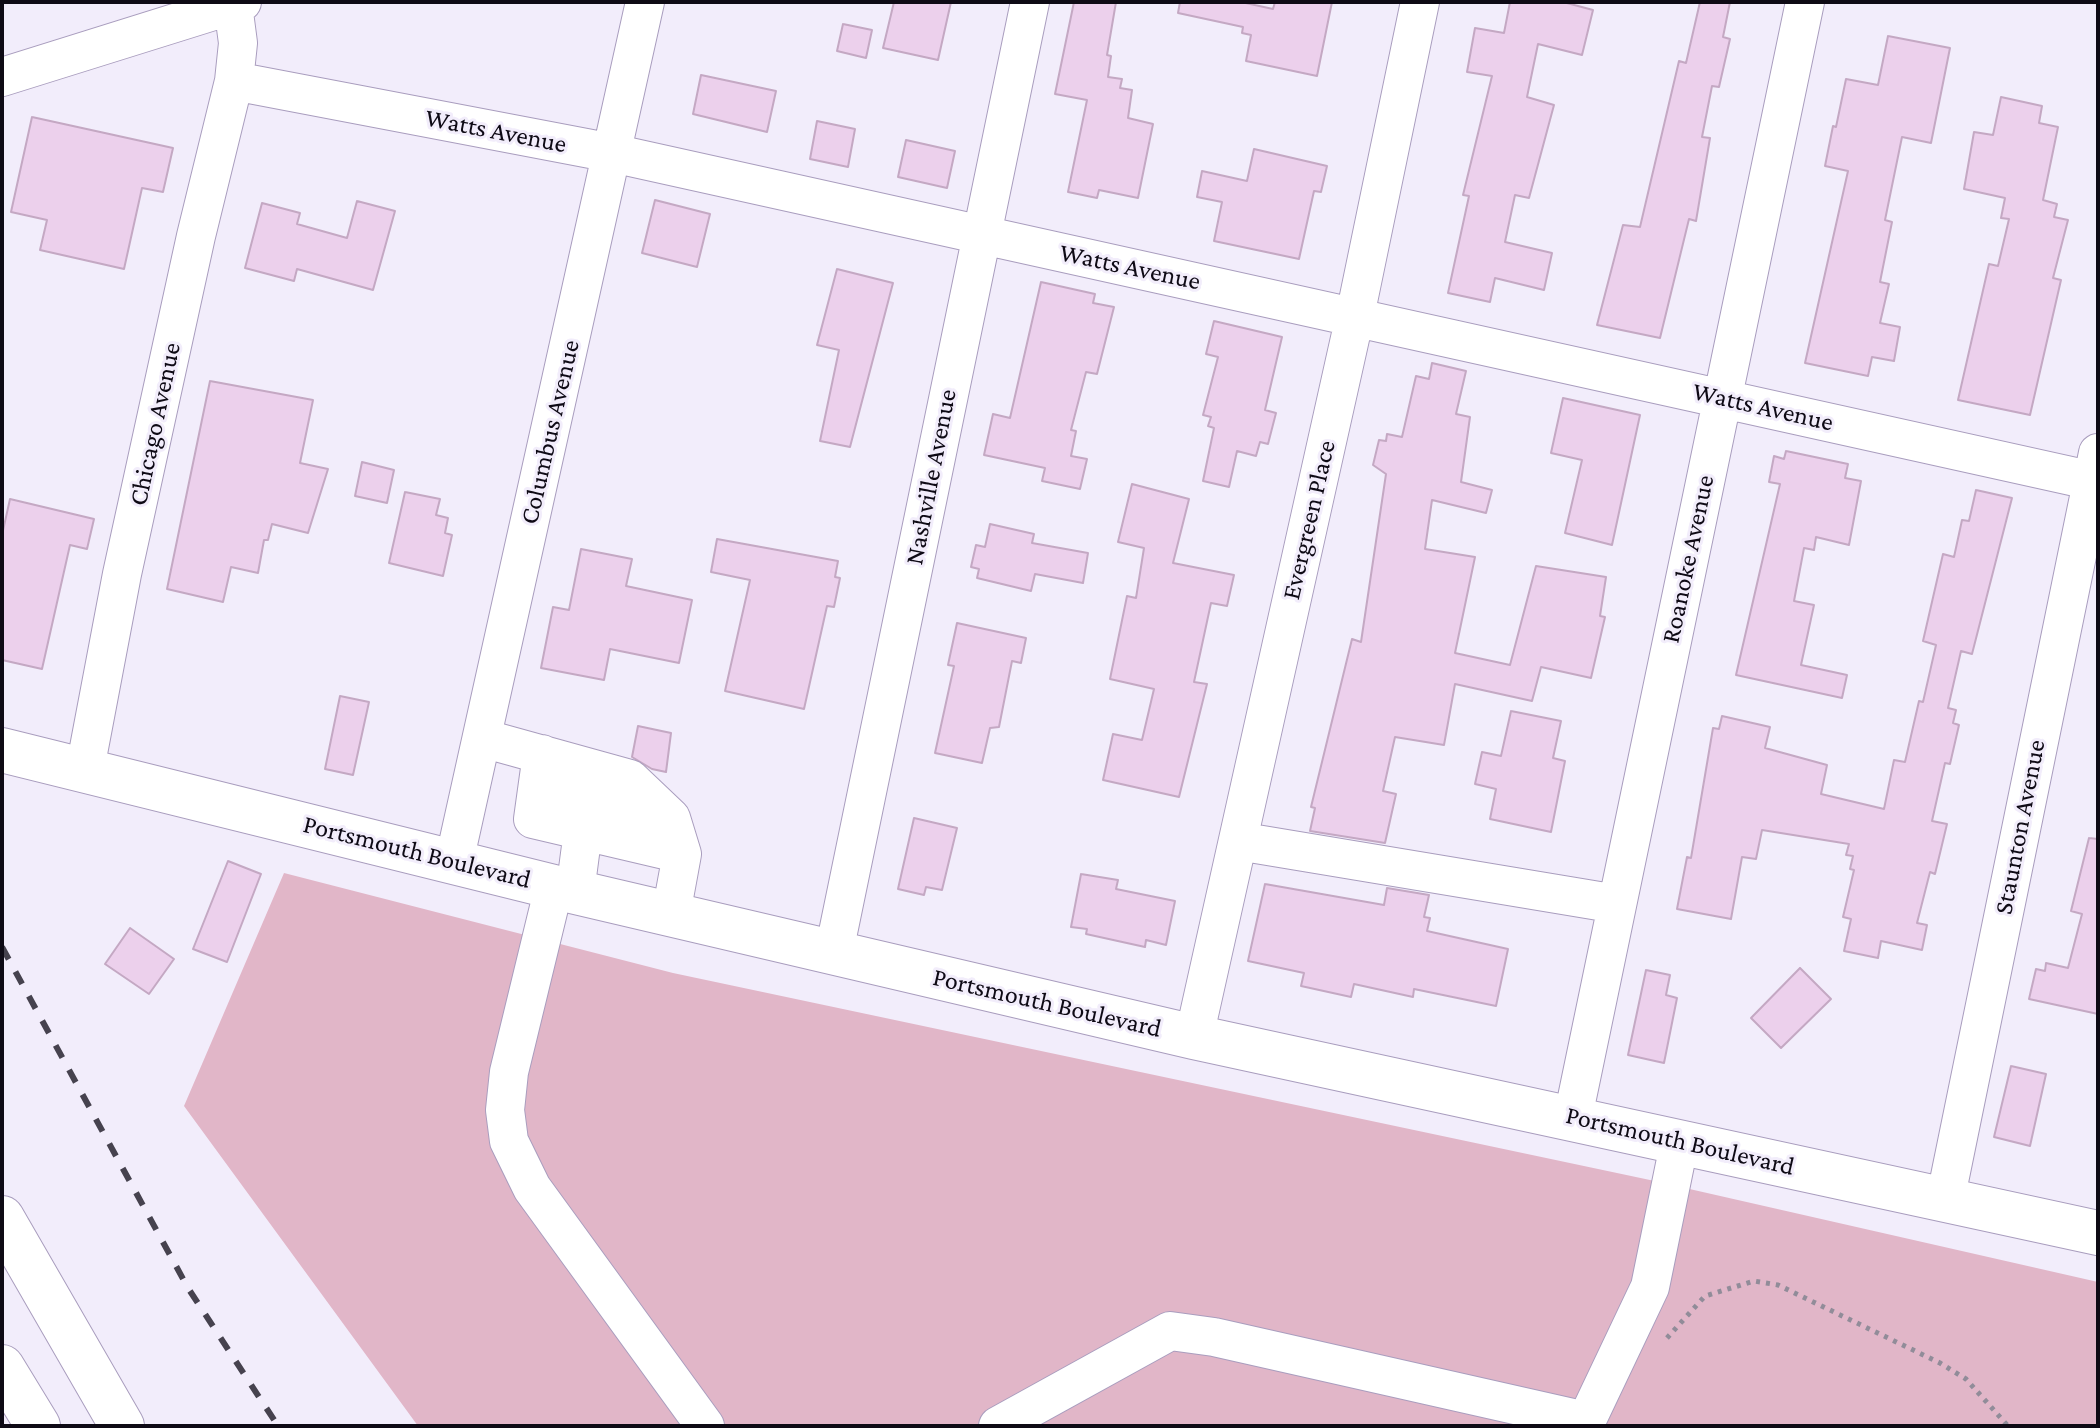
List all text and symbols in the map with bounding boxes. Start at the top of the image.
street label: Watts Avenue [423,102,569,160]
street label: Watts Avenue [1057,237,1203,297]
street label: Columbus Avenue [514,337,586,527]
street label: Chicago Avenue [123,340,187,508]
street label: Watts Avenue [1690,376,1836,438]
street label: Nashville Avenue [899,386,963,568]
street label: Evergreen Place [1276,437,1342,603]
street label: Roanoke Avenue [1655,472,1721,646]
street label: Staunton Avenue [1988,737,2052,917]
street label: Portsmouth Boulevard [300,809,534,895]
street label: Portsmouth Boulevard [930,962,1164,1044]
street label: Portsmouth Boulevard [1563,1100,1797,1182]

